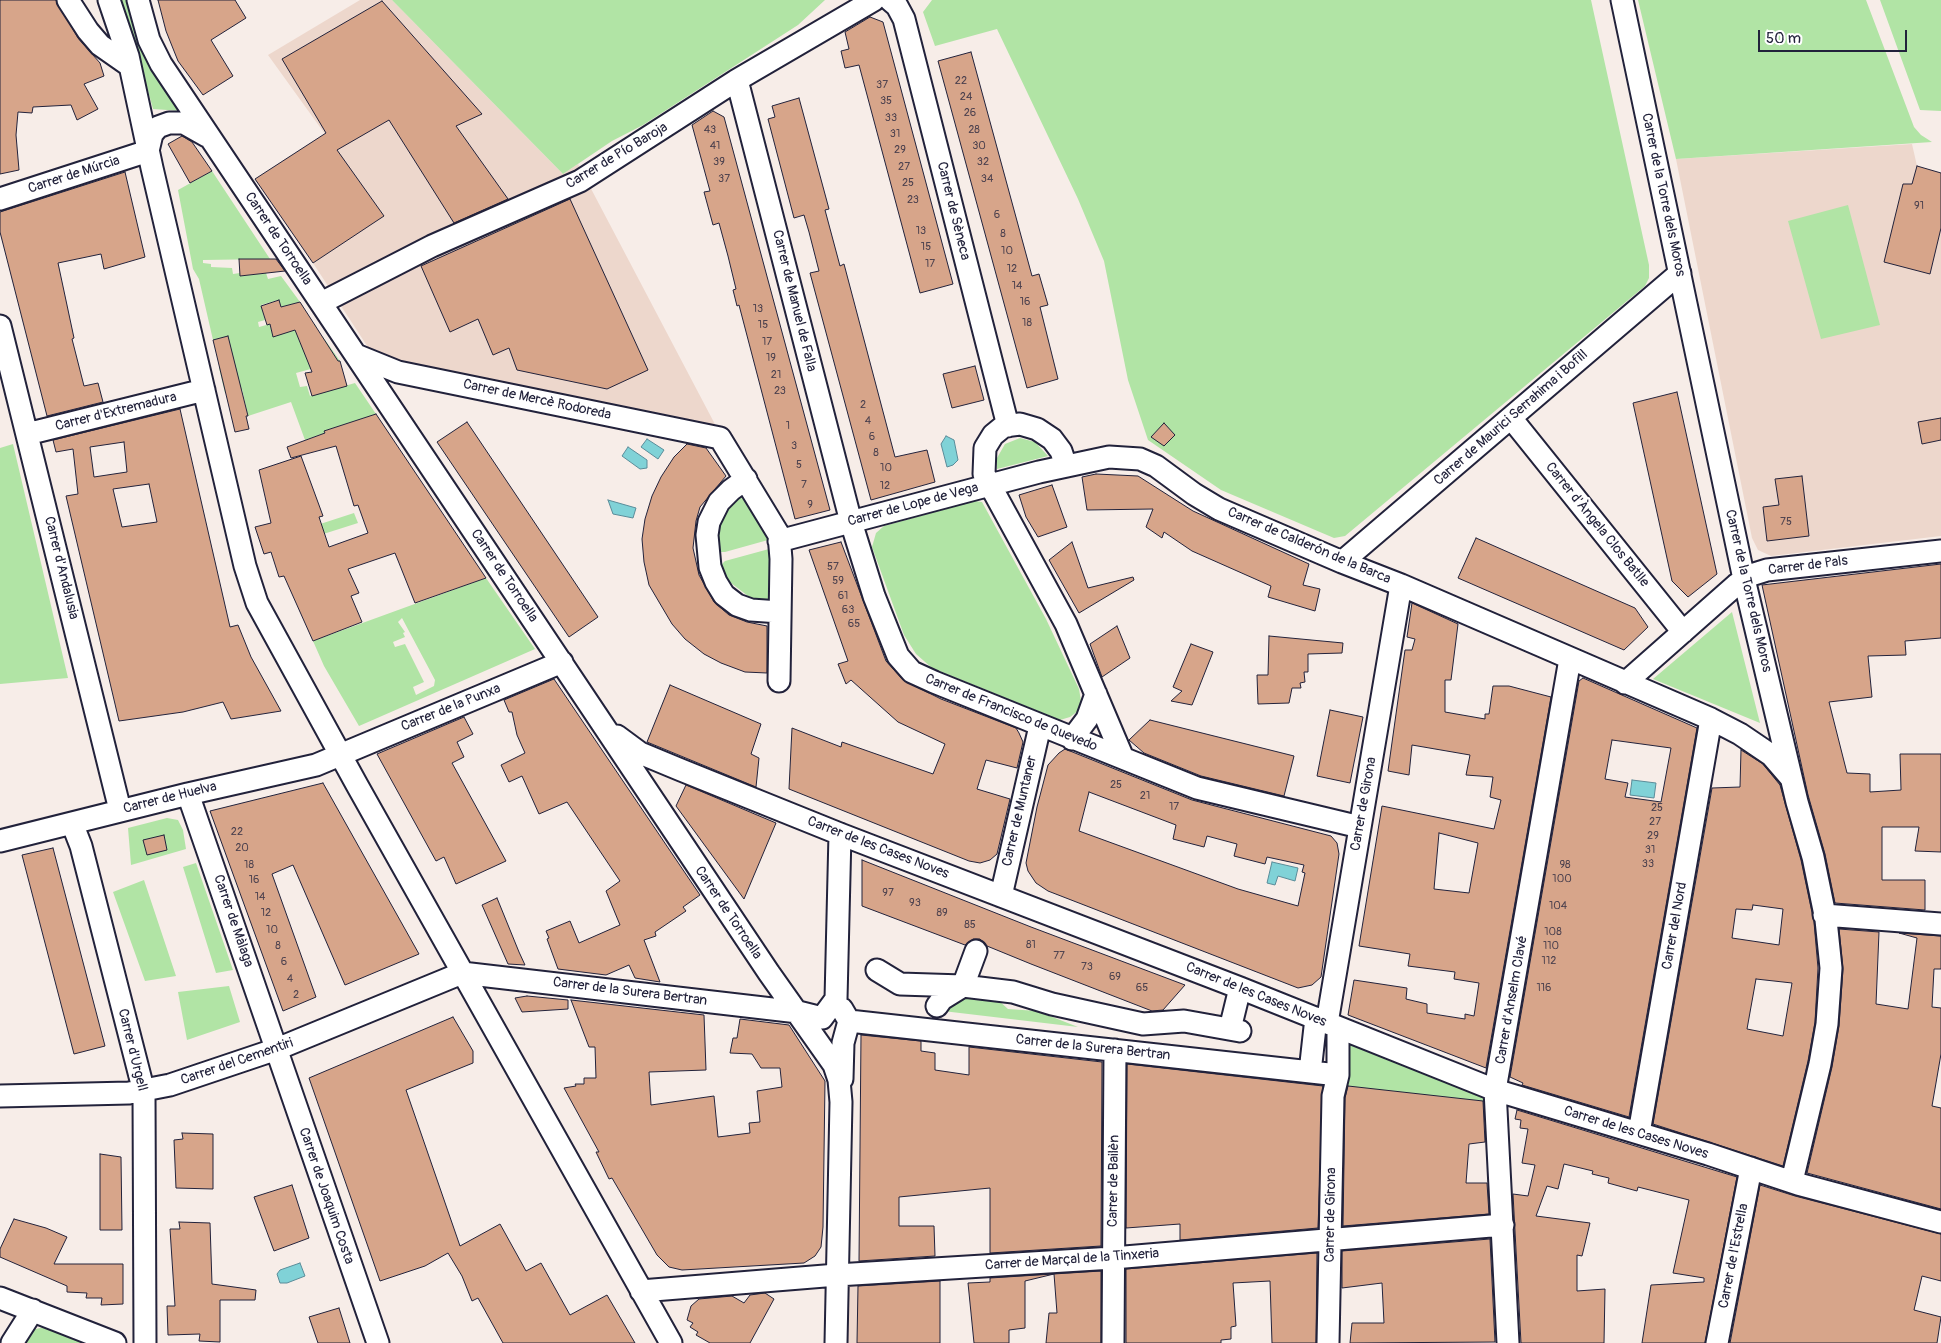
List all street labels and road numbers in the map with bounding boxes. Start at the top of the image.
street label: Carrer de la Torre dels Moros [1637,112,1689,278]
street label: Carrer de Pío Baroja [563,119,671,193]
street label: Carrer de Múrcia [26,152,122,198]
street label: Carrer de Sèneca [933,160,973,262]
street label: Carrer de Torroella [241,189,315,289]
street label: Carrer de Manuel de Falla [768,228,820,374]
street label: Carrer de Maurici Serrahima i Bofill [1431,347,1591,489]
street label: Carrer de Mercè Rodoreda [461,376,613,424]
street label: Carrer d'Extremadura [54,389,178,435]
street label: Carrer d'Àngela Clos Batlle [1542,459,1652,591]
street label: Carrer de Lope de Vega [846,479,980,531]
street label: Carrer de Calderón de la Barca [1225,504,1393,588]
street label: Carrer de la Torre dels Moros [1721,508,1775,674]
street label: Carrer d'Andalusia [40,515,82,621]
street label: Carrer de Torroella [467,526,541,626]
street label: Carrer de Pals [1767,553,1849,579]
street label: Carrer de Francisco de Quevedo [922,671,1100,755]
street label: Carrer de la Punxa [399,680,503,736]
street label: Carrer de Muntaner [999,754,1041,868]
street label: Carrer de Girona [1347,756,1381,852]
street label: Carrer de Huelva [122,778,218,818]
street label: Carrer de les Cases Noves [805,813,951,883]
street label: Carrer de Torroella [691,863,765,963]
street label: Carrer de Màlaga [209,873,257,969]
street label: Carrer del Nord [1659,881,1691,971]
street label: Carrer d'Anselm Clavé [1492,934,1532,1066]
street label: Carrer de les Cases Noves [1183,959,1329,1031]
street label: Carrer de la Surera Bertran [552,974,708,1010]
street label: Carrer d'Urgell [114,1007,150,1093]
street label: Carrer de la Surera Bertran [1015,1032,1171,1064]
street label: Carrer del Cementiri [179,1035,295,1089]
street label: Carrer de les Cases Noves [1562,1103,1710,1163]
street label: Carrer de Joaquim Costa [295,1126,357,1266]
street label: Carrer de Bailèn [1105,1135,1123,1227]
street label: Carrer de Girona [1322,1167,1340,1263]
street label: Carrer de l'Estrella [1716,1202,1752,1310]
street label: Carrer de Marçal de la Tinxeria [985,1246,1159,1274]

